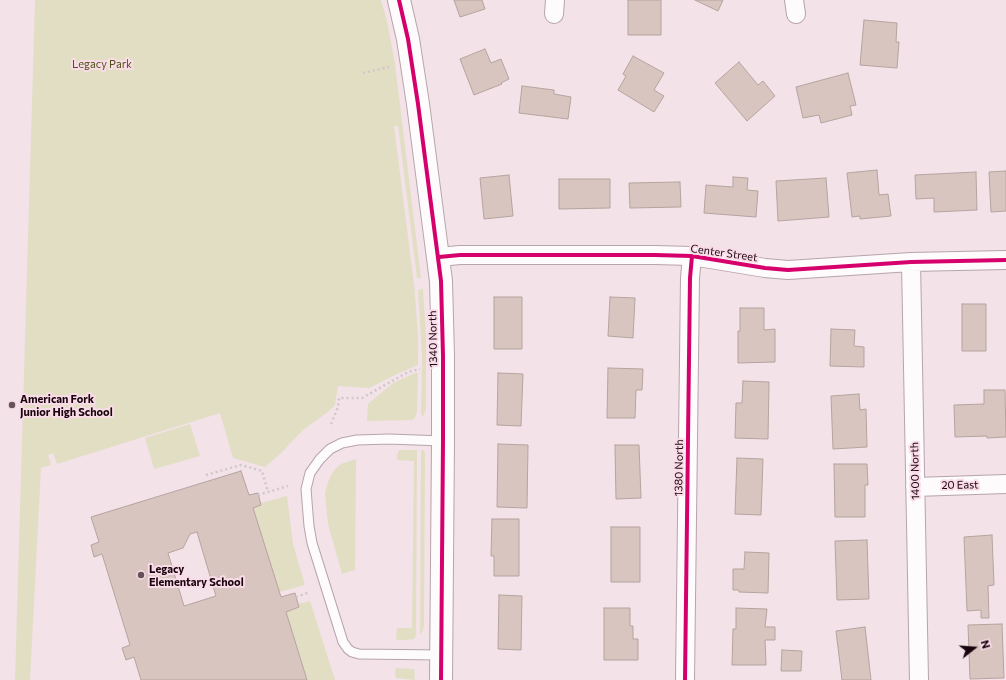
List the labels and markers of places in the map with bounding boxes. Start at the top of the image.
place label: American Fork Junior High School [20,392,113,418]
marker: American Fork Junior High School [7,400,17,410]
place label: Legacy Elementary School [149,562,244,588]
marker: Legacy Elementary School [136,570,146,580]

